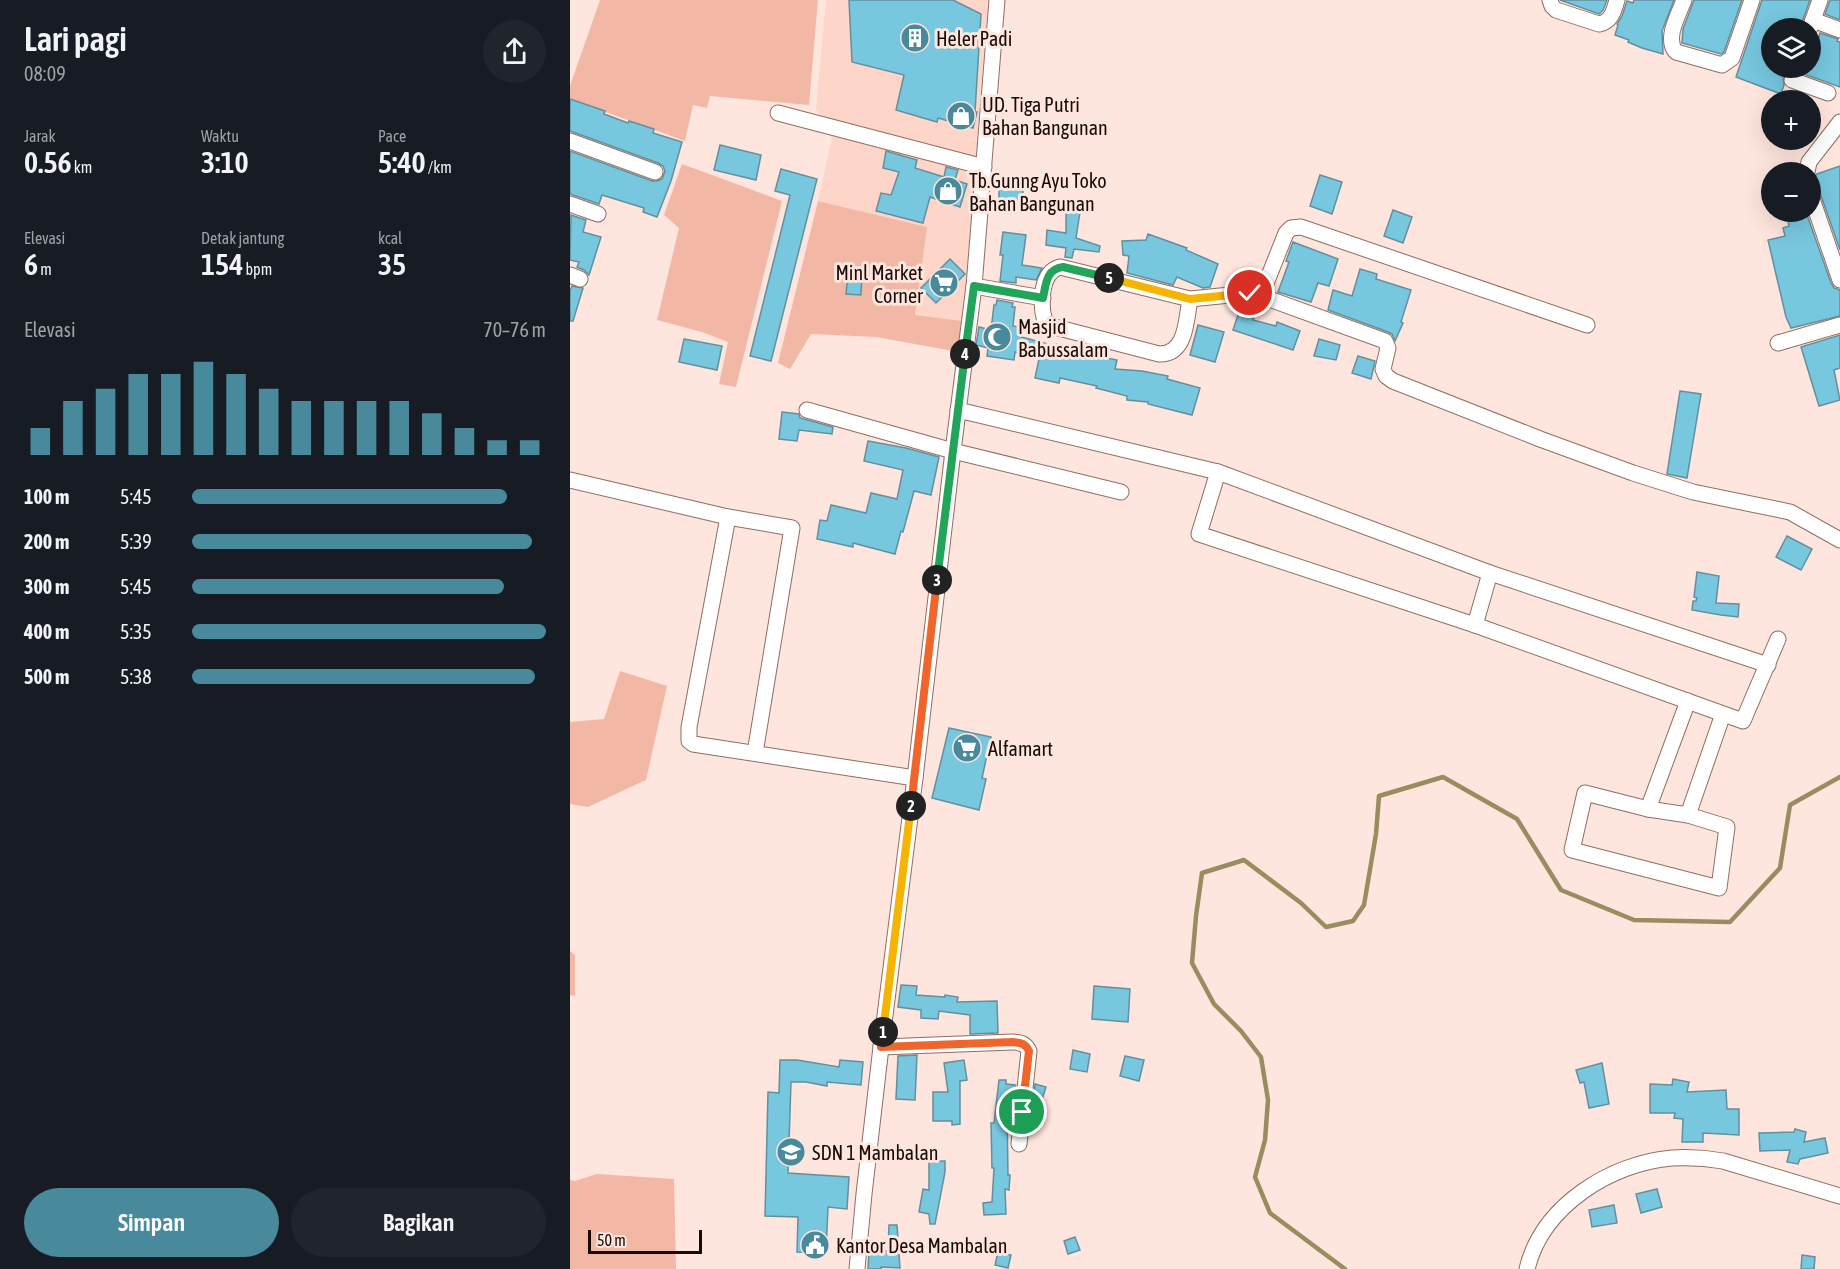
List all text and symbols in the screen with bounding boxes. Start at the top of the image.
map controls [1761,18,1821,222]
button: layers [1761,18,1821,78]
text: Lari pagi [24,20,127,58]
button: share [483,20,546,83]
building icon: Heler Padi [899,22,931,54]
place label: Heler Padi [936,27,1012,50]
text: 08:09 [24,62,66,85]
button: + [1761,90,1821,150]
place label: UD. Tiga Putri Bahan Bangunan [982,93,1108,139]
shop icon: UD. Tiga Putri Bahan Bangunan [945,100,977,132]
text: Jarak [24,127,55,145]
text: Waktu [201,127,239,145]
text: Pace [378,127,406,145]
text: 0.56 [24,145,72,179]
text: 3:10 [201,145,249,179]
text: 5:40 [378,145,426,179]
text: km [72,158,92,176]
text: /km [426,158,452,176]
button: − [1761,162,1821,222]
place label: Tb.Gunng Ayu Toko Bahan Bangunan [969,169,1107,215]
shop icon: Tb.Gunng Ayu Toko Bahan Bangunan [932,175,964,207]
text: Elevasi [24,229,65,247]
text: Detak jantung [201,229,284,247]
text: kcal [378,229,402,247]
text: 6 [24,247,38,281]
text: 154 [201,247,243,281]
text: 35 [378,247,406,281]
text: m [38,260,52,278]
text: bpm [243,260,272,278]
place label: Minl Market Corner [835,261,924,307]
pin: 5 [1094,263,1124,293]
supermarket icon: Minl Market Corner [928,267,960,299]
pin [1224,267,1275,318]
text: 5 [1105,269,1113,287]
icon: check [1233,276,1266,309]
place label: Masjid Babussalam [1018,315,1108,361]
text: Elevasi [24,318,76,341]
text: 70–76 m [483,318,546,341]
mosque icon: Masjid Babussalam [981,321,1013,353]
pin: 4 [950,339,980,369]
text: 4 [961,345,969,363]
text: 100 m [24,485,69,508]
text: 5:45 [120,485,152,508]
text: 200 m [24,530,69,553]
text: 5:39 [120,530,152,553]
pin: 3 [922,565,952,595]
text: 3 [933,571,941,589]
text: 300 m [24,575,69,598]
text: 5:45 [120,575,152,598]
text: 400 m [24,620,69,643]
text: 5:35 [120,620,152,643]
text: 500 m [24,665,69,688]
text: 5:38 [120,665,152,688]
supermarket icon: Alfamart [951,732,983,764]
place label: Alfamart [988,737,1053,760]
pin: 2 [896,791,926,821]
text: 2 [907,797,915,815]
pin: 1 [868,1017,898,1047]
text: 1 [879,1023,887,1041]
pin [996,1086,1047,1137]
icon: arrive [1005,1095,1038,1128]
school or university icon: SDN 1 Mambalan [775,1136,807,1168]
place label: SDN 1 Mambalan [812,1141,938,1164]
button: Simpan [24,1188,279,1257]
button: Bagikan [291,1188,546,1257]
scale bar [588,1227,702,1254]
public building icon: Kantor Desa Mambalan [799,1229,831,1261]
text: 50 m [597,1231,626,1249]
place label: Kantor Desa Mambalan [836,1234,1008,1257]

